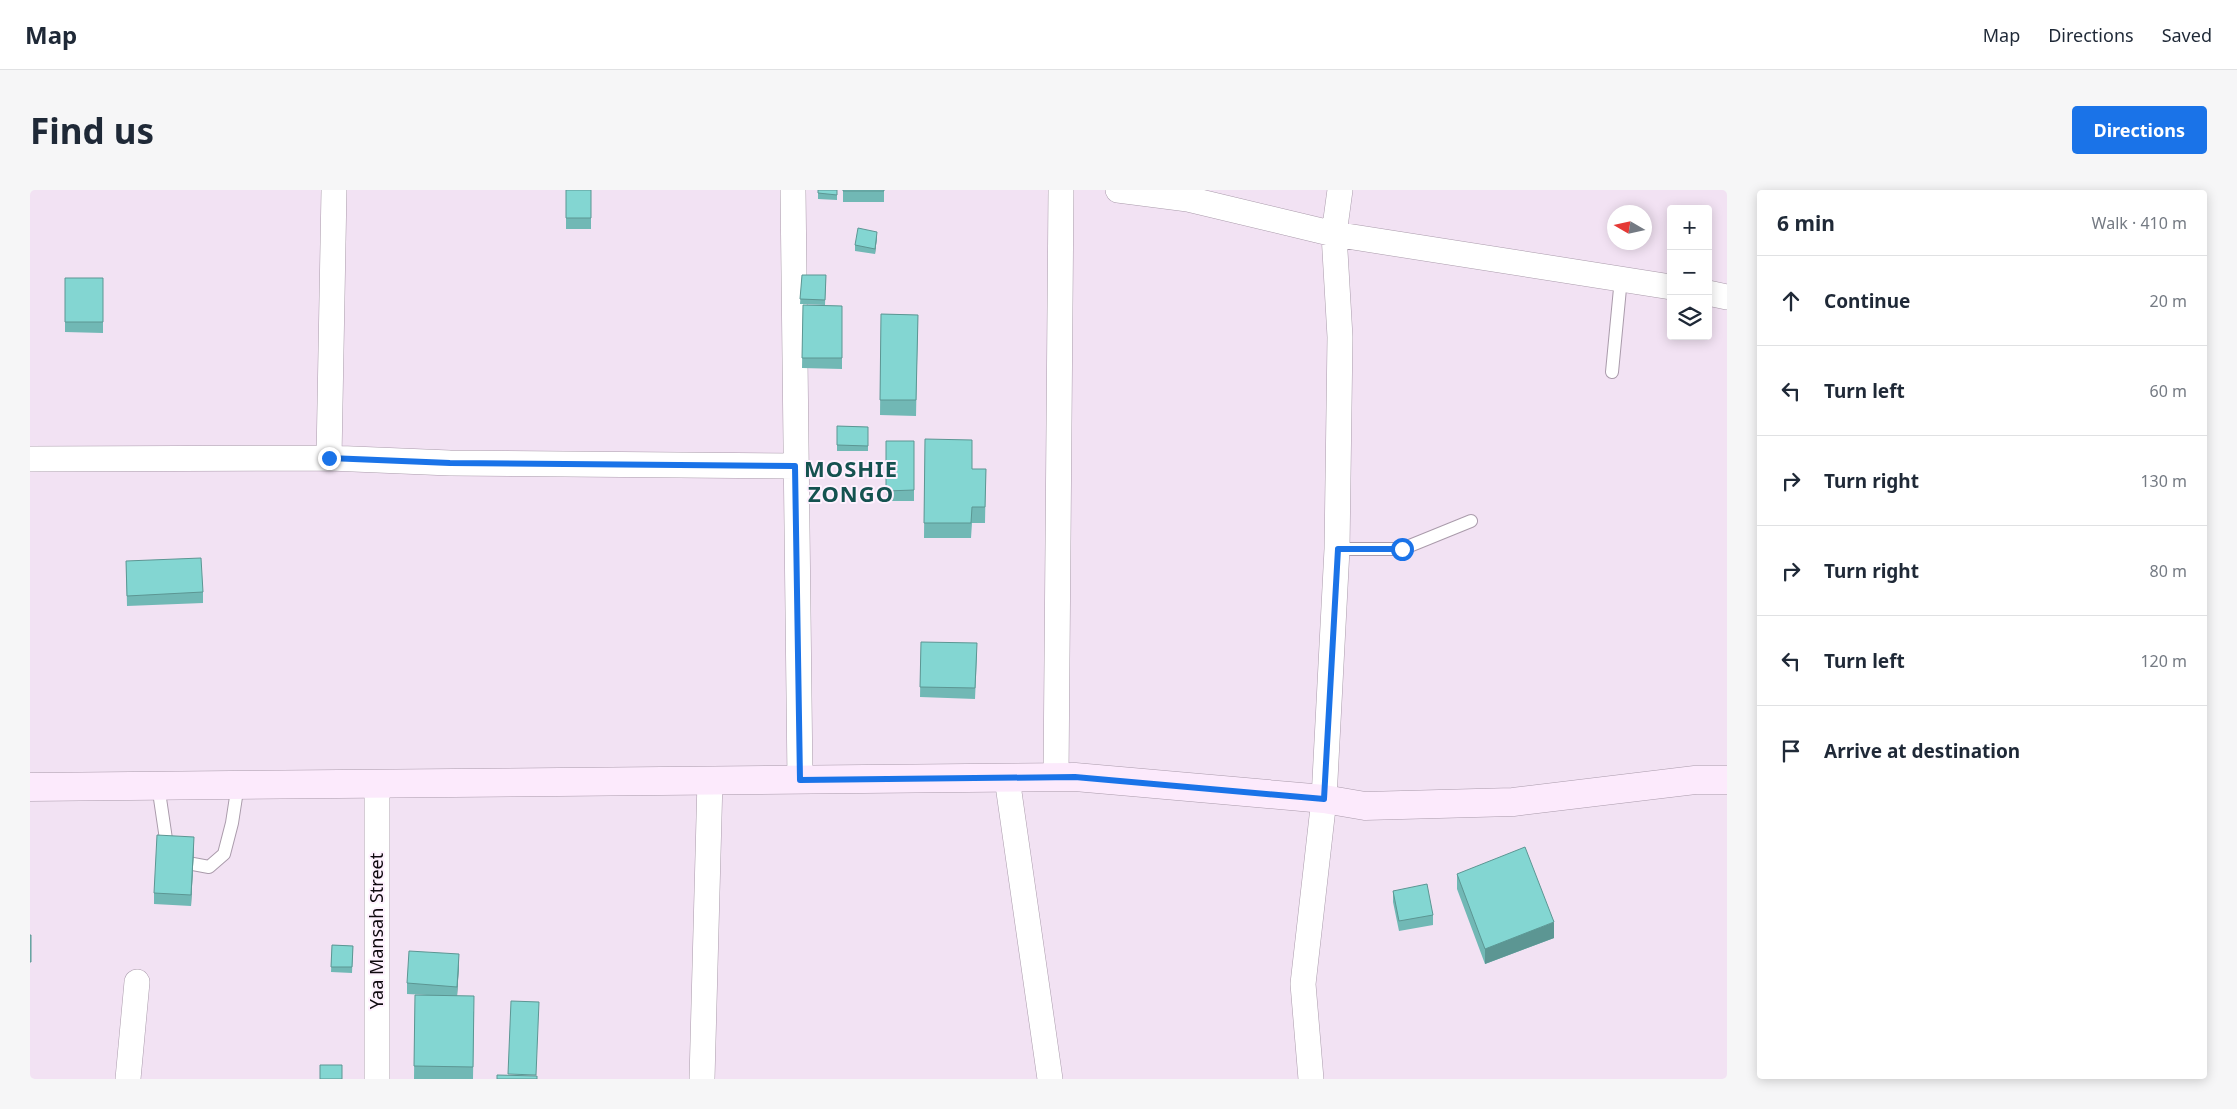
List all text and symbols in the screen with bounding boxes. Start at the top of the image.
text: Map [25,18,77,51]
text: Map [1983,23,2020,47]
text: Directions [2048,23,2134,47]
text: Saved [2162,23,2212,47]
button: Directions [2072,106,2207,154]
text: Find us [30,107,154,154]
north arrow [1607,205,1652,250]
map controls [1667,205,1712,340]
button: + [1667,205,1712,250]
text: 6 min [1777,209,1835,237]
text: Walk · 410 m [2092,212,2187,234]
button: − [1667,250,1712,295]
icon: ahead [1777,287,1805,315]
text: Continue [1824,288,1910,314]
text: 20 m [2150,290,2187,312]
button: layers [1667,295,1712,340]
icon: left [1777,377,1805,405]
text: Turn left [1824,378,1905,404]
text: 60 m [2150,380,2187,402]
route end [318,447,341,470]
district label: MOSHIE ZONGO [804,453,898,508]
icon: right [1777,467,1805,495]
text: Turn right [1824,468,1919,494]
text: 130 m [2140,470,2187,492]
route start [1391,538,1414,561]
icon: right [1777,557,1805,585]
text: Turn right [1824,558,1919,584]
text: 80 m [2150,560,2187,582]
icon: left [1777,647,1805,675]
text: Turn left [1824,648,1905,674]
text: 120 m [2140,650,2187,672]
icon: arrive [1777,737,1805,765]
text: Arrive at destination [1824,738,2020,764]
street label: Yaa Mansah Street [364,852,388,1009]

